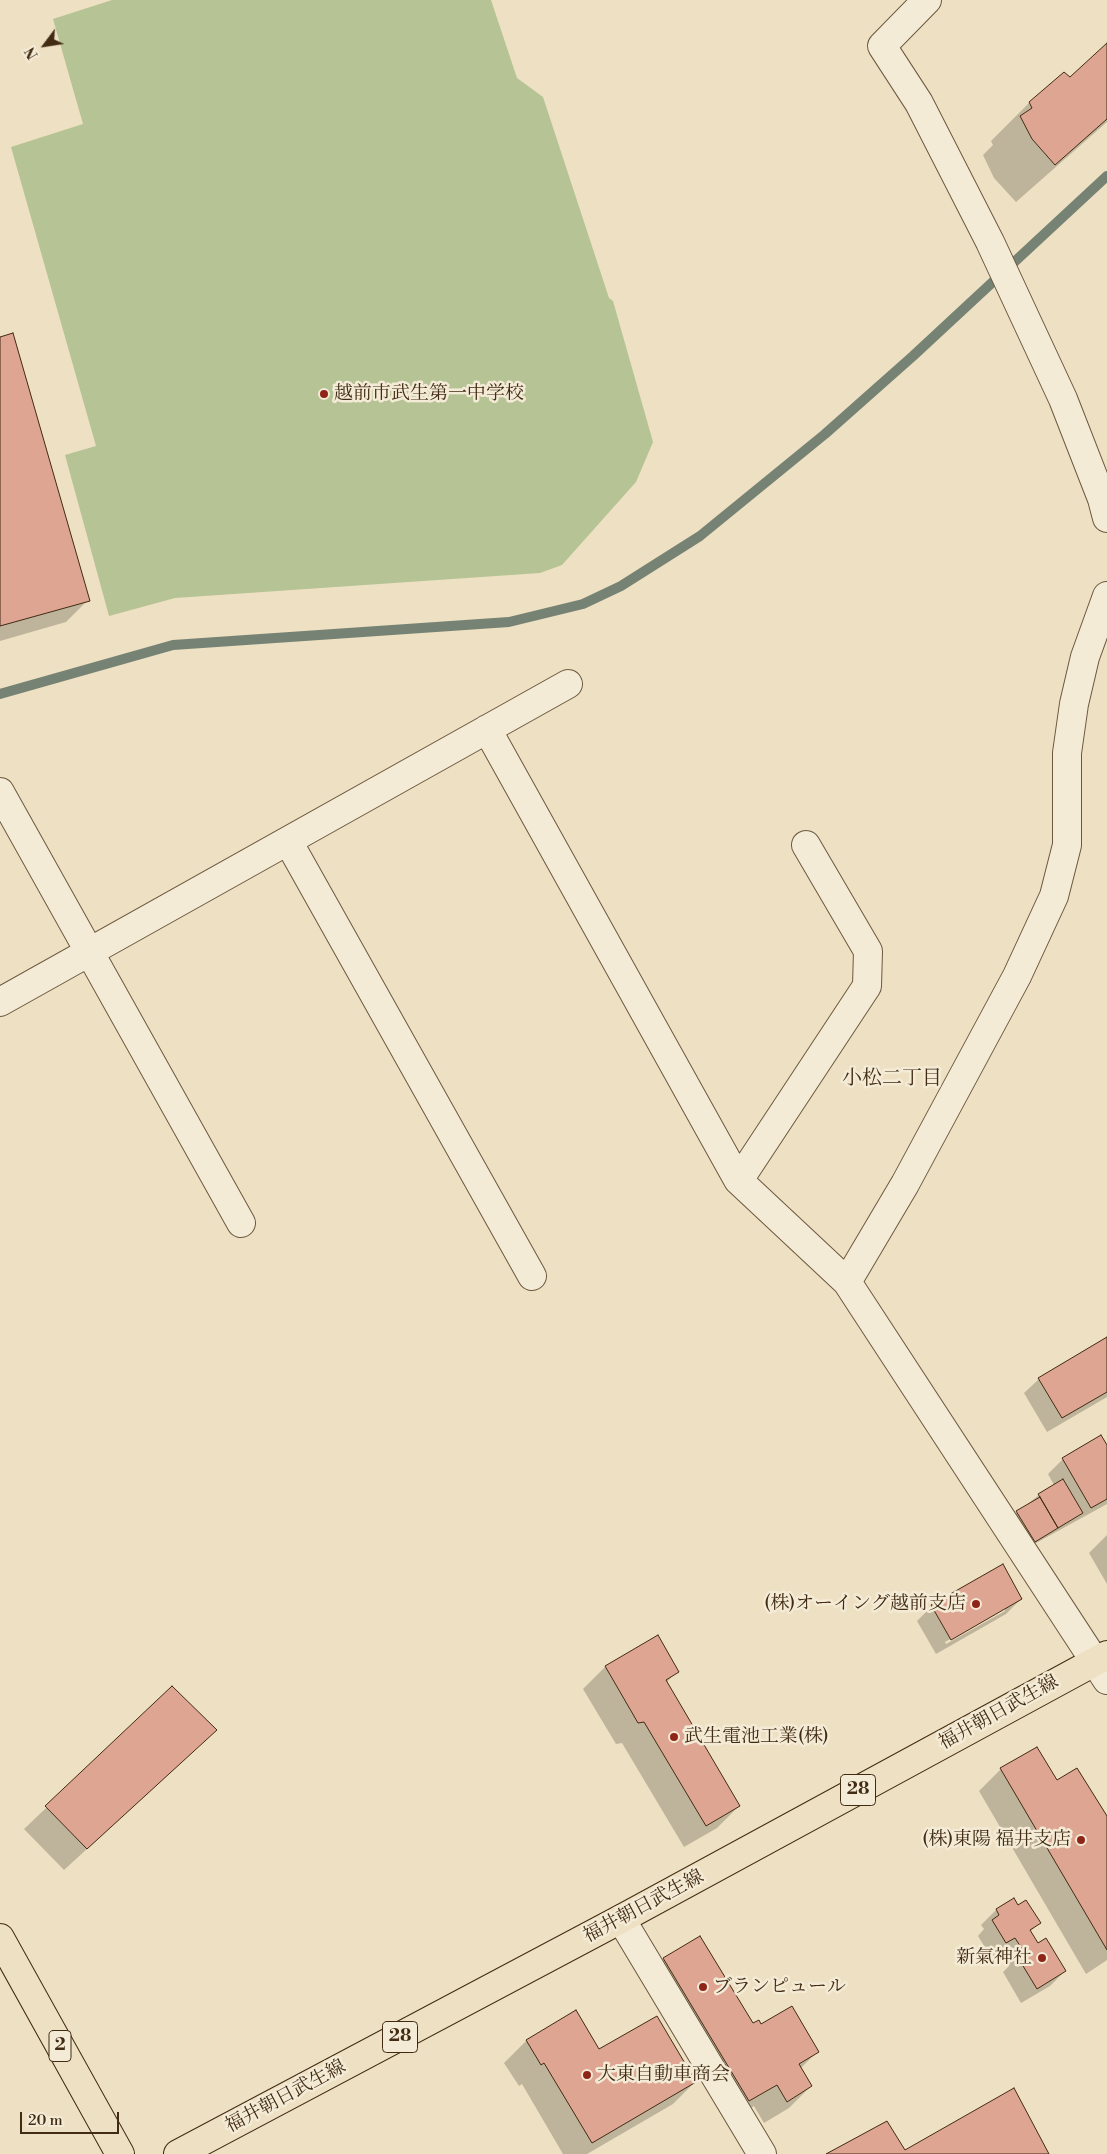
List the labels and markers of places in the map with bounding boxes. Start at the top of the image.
place label: 越前市武生第一中学校 [334,383,524,405]
marker: 越前市武生第一中学校 [318,388,330,400]
place label: (株)オーイング越前支店 [764,1593,966,1615]
marker: (株)オーイング越前支店 [970,1598,982,1610]
place label: 武生電池工業(株) [684,1726,829,1748]
marker: 武生電池工業(株) [668,1731,680,1743]
place label: (株)東陽 福井支店 [922,1829,1071,1851]
marker: (株)東陽 福井支店 [1075,1834,1087,1846]
place label: 新氣神社 [956,1947,1032,1969]
marker: 新氣神社 [1036,1952,1048,1964]
place label: ブランピュール [713,1976,846,1998]
marker: ブランピュール [697,1981,709,1993]
place label: 大東自動車商会 [597,2064,730,2086]
marker: 大東自動車商会 [581,2069,593,2081]

